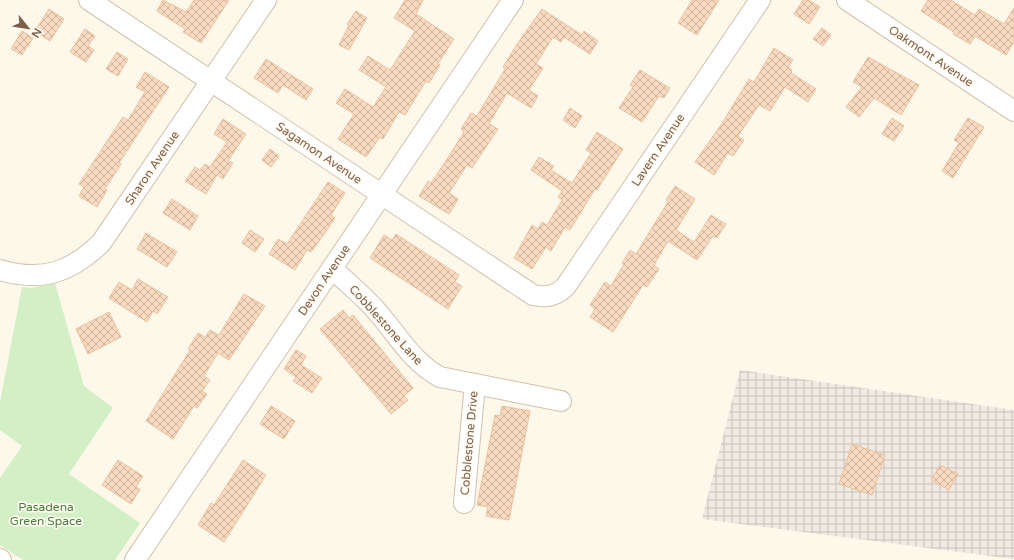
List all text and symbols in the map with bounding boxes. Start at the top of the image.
north arrow [8,8,48,48]
street label: Oakmont Avenue [886,23,976,90]
text: N [28,26,44,40]
street label: Lavern Avenue [629,111,688,189]
street label: Sagamon Avenue [274,119,365,187]
street label: Sharon Avenue [122,128,182,208]
street label: Devon Avenue [295,242,353,318]
street label: Cobblestone Lane [346,282,426,368]
street label: Cobblestone Drive [457,390,481,496]
park label: Pasadena Green Space [10,500,82,528]

